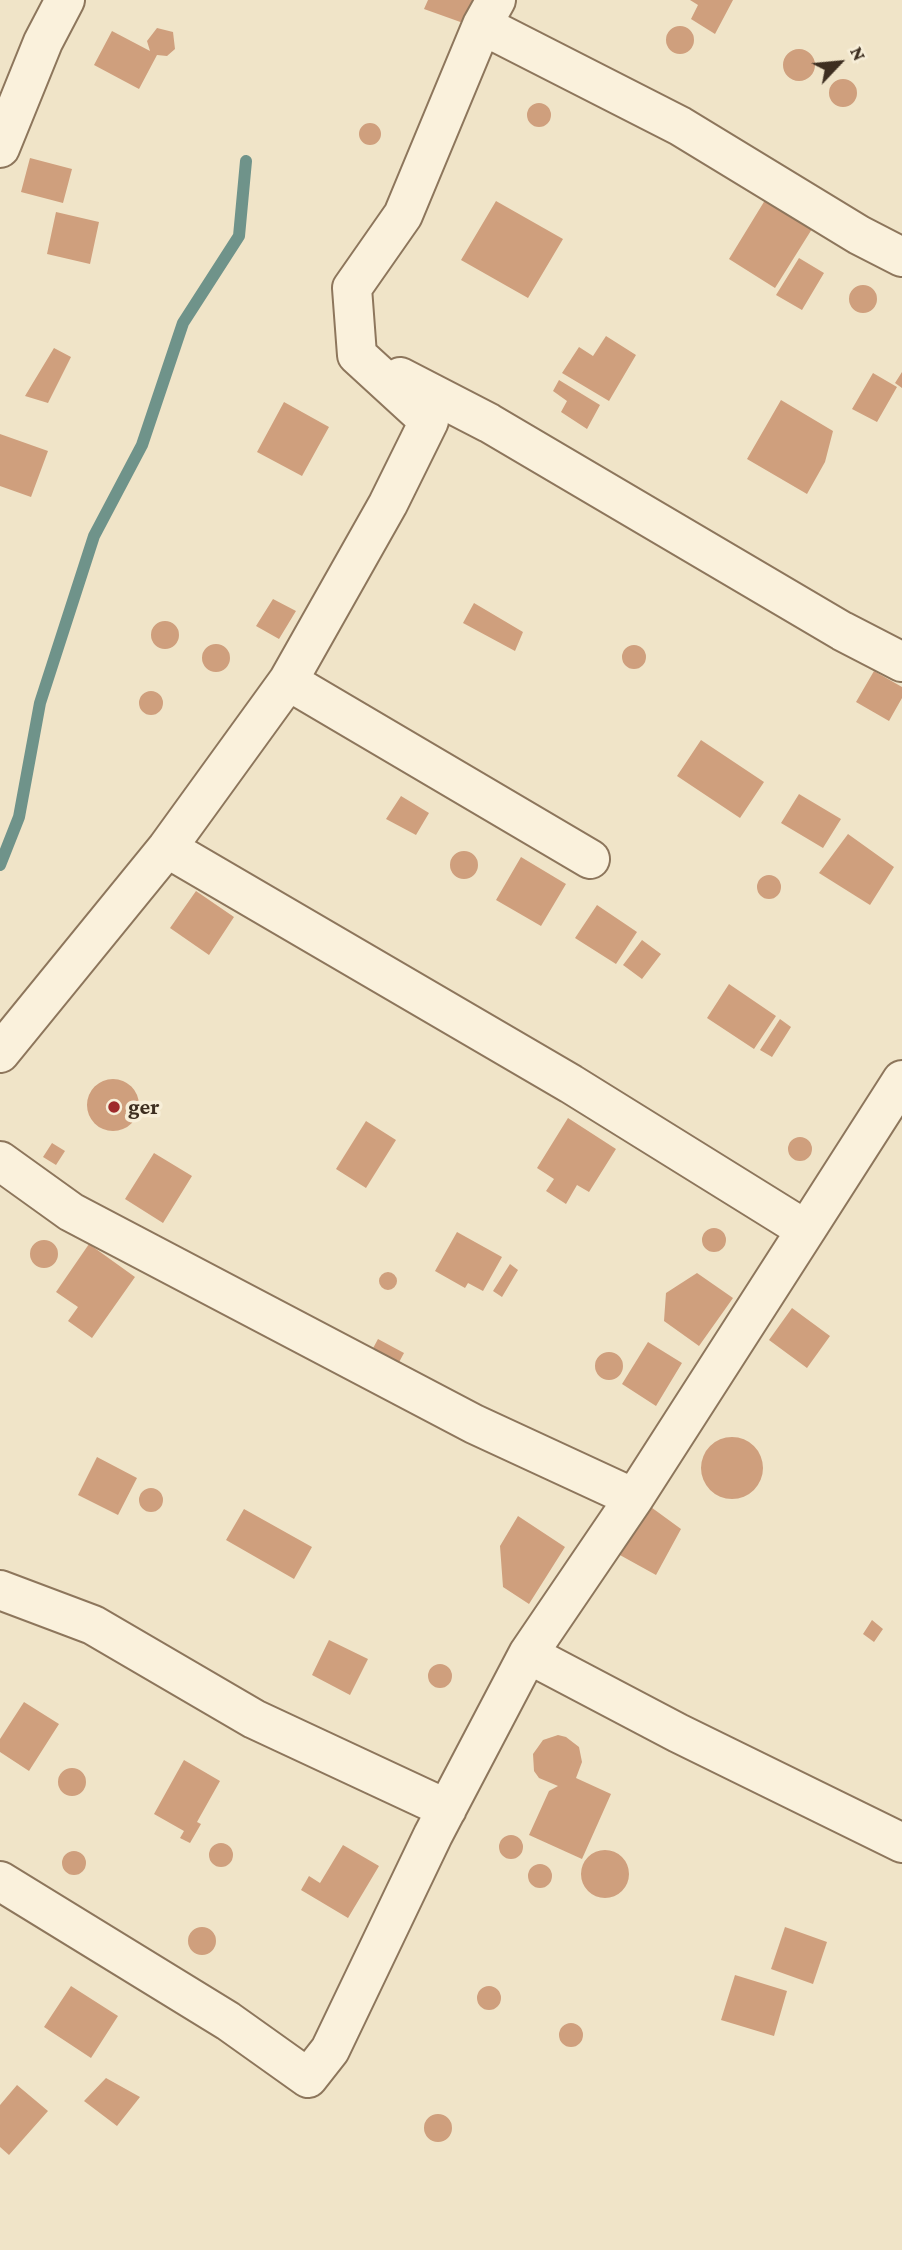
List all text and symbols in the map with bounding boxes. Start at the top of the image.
north arrow [804,28,874,98]
text: N [846,43,871,64]
place label: ger [128,1093,159,1121]
marker: ger [106,1099,122,1115]

